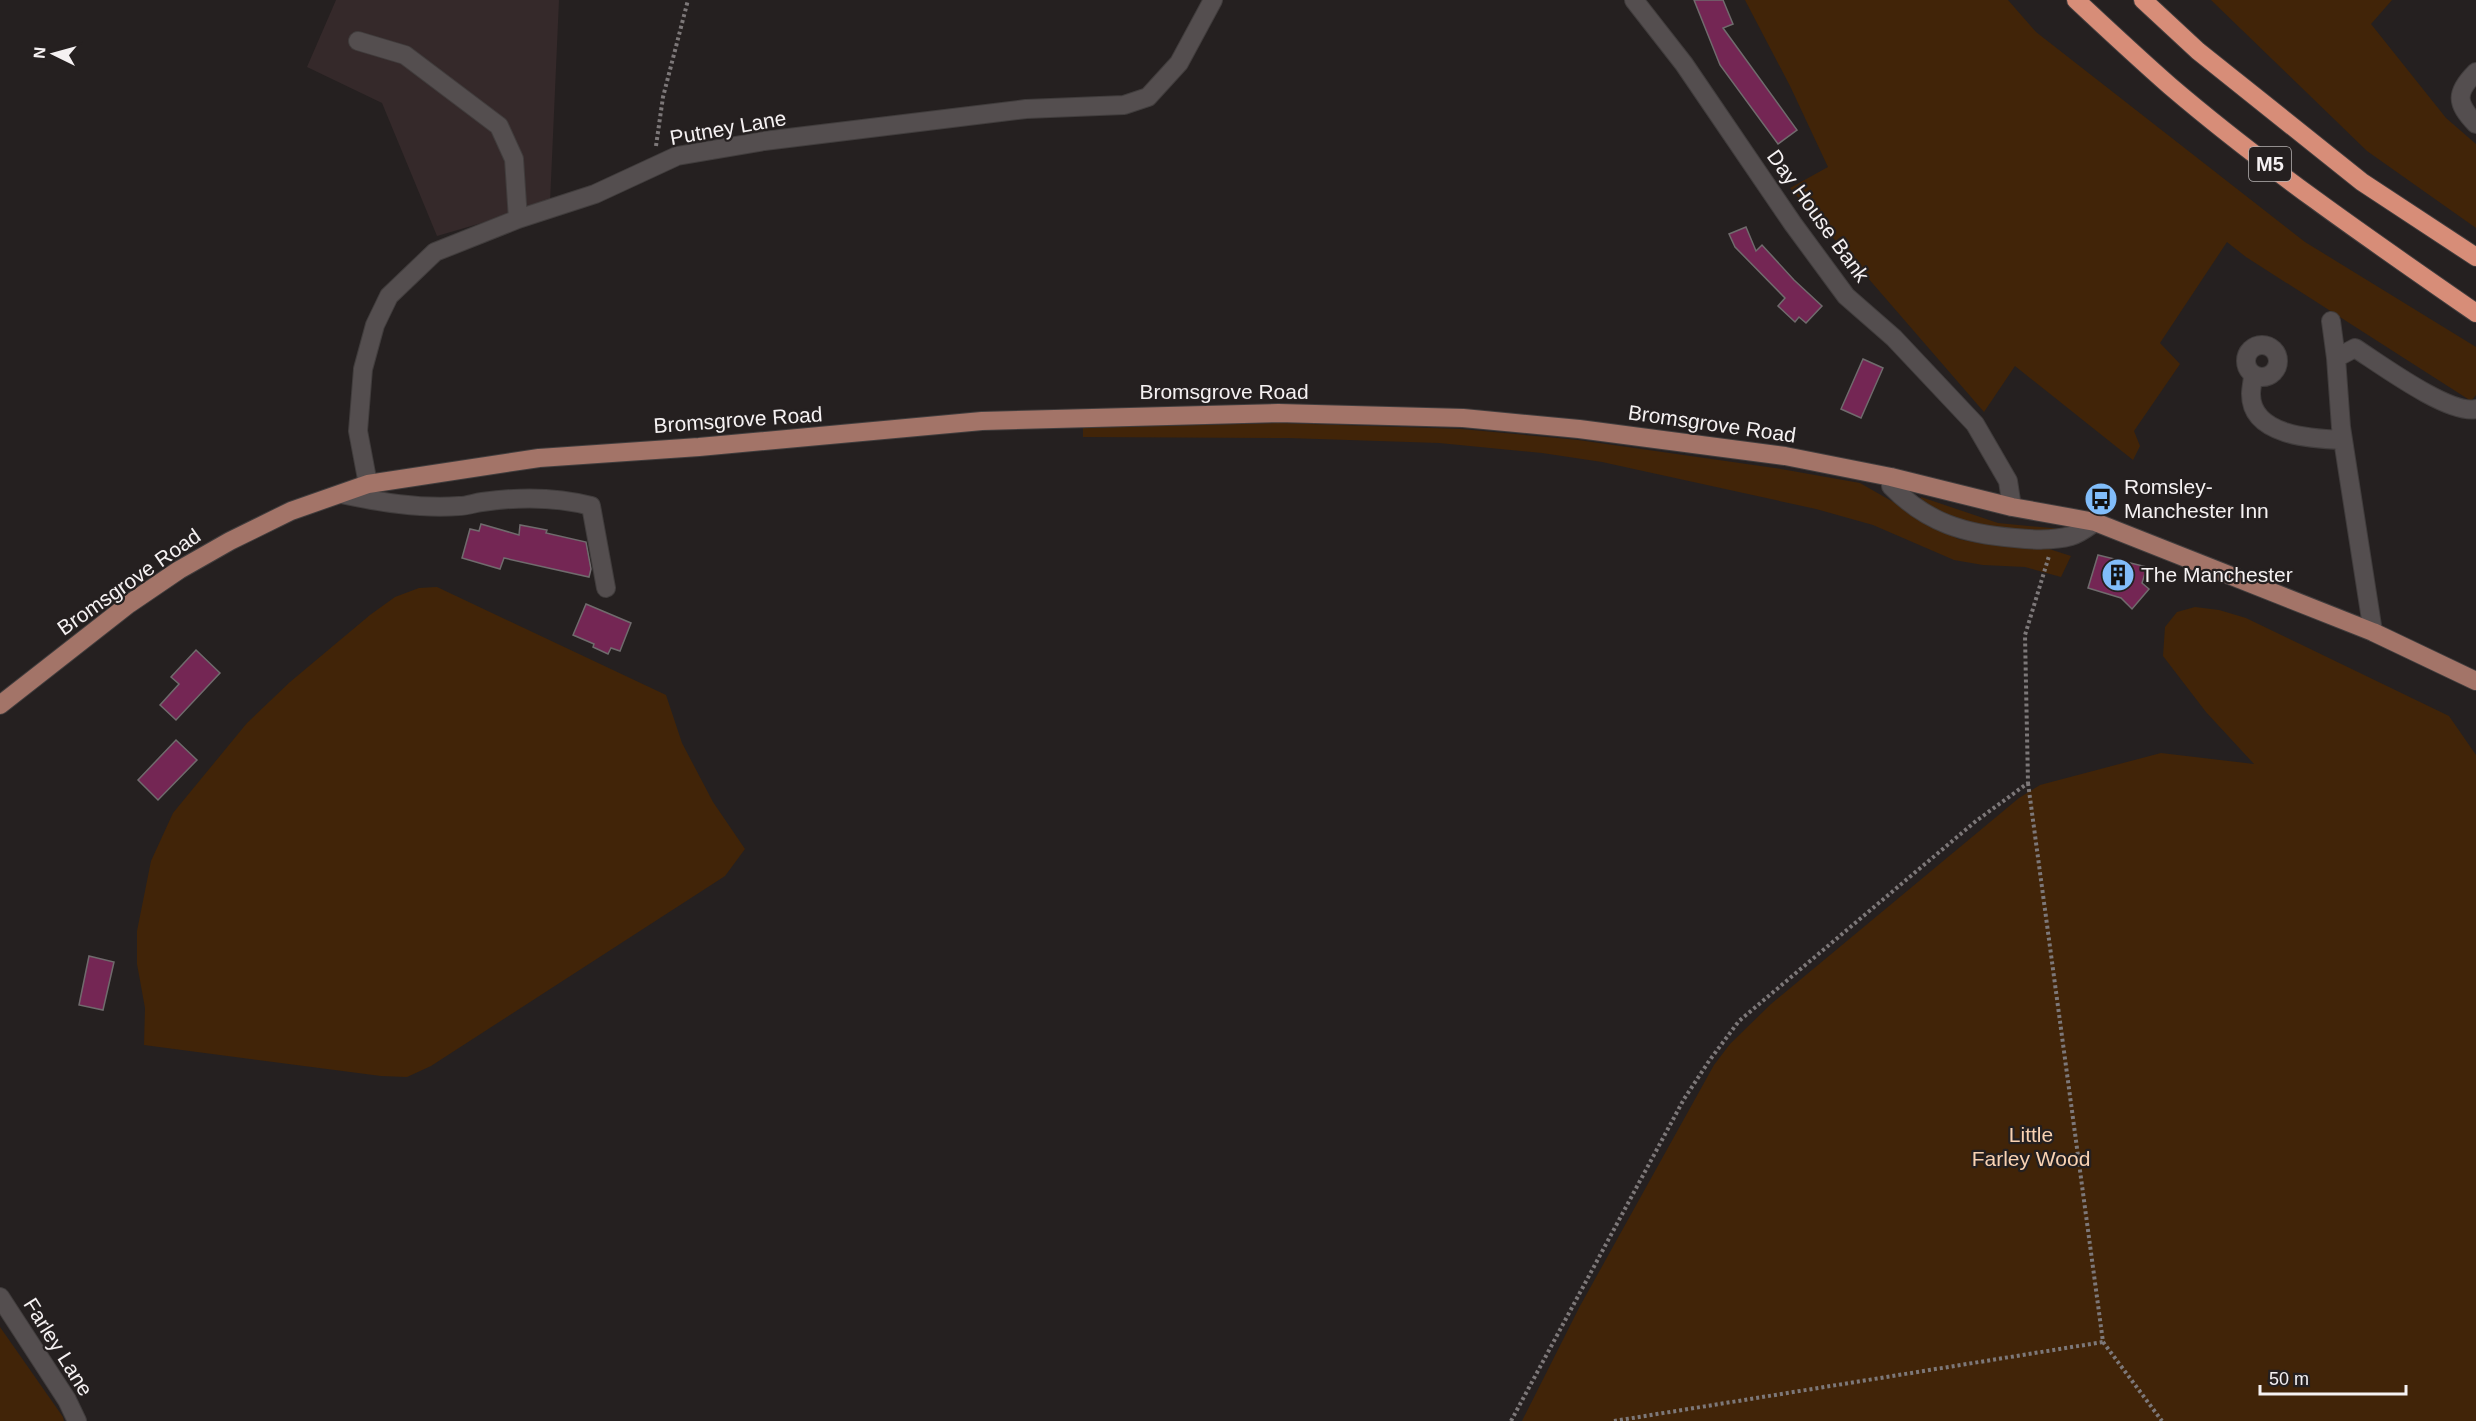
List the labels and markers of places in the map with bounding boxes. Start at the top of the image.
place label: Romsley- Manchester Inn [2124,475,2269,522]
bus stop icon: Romsley- Manchester Inn [2083,481,2119,517]
building icon: The Manchester [2100,557,2136,593]
place label: The Manchester [2141,563,2293,586]

